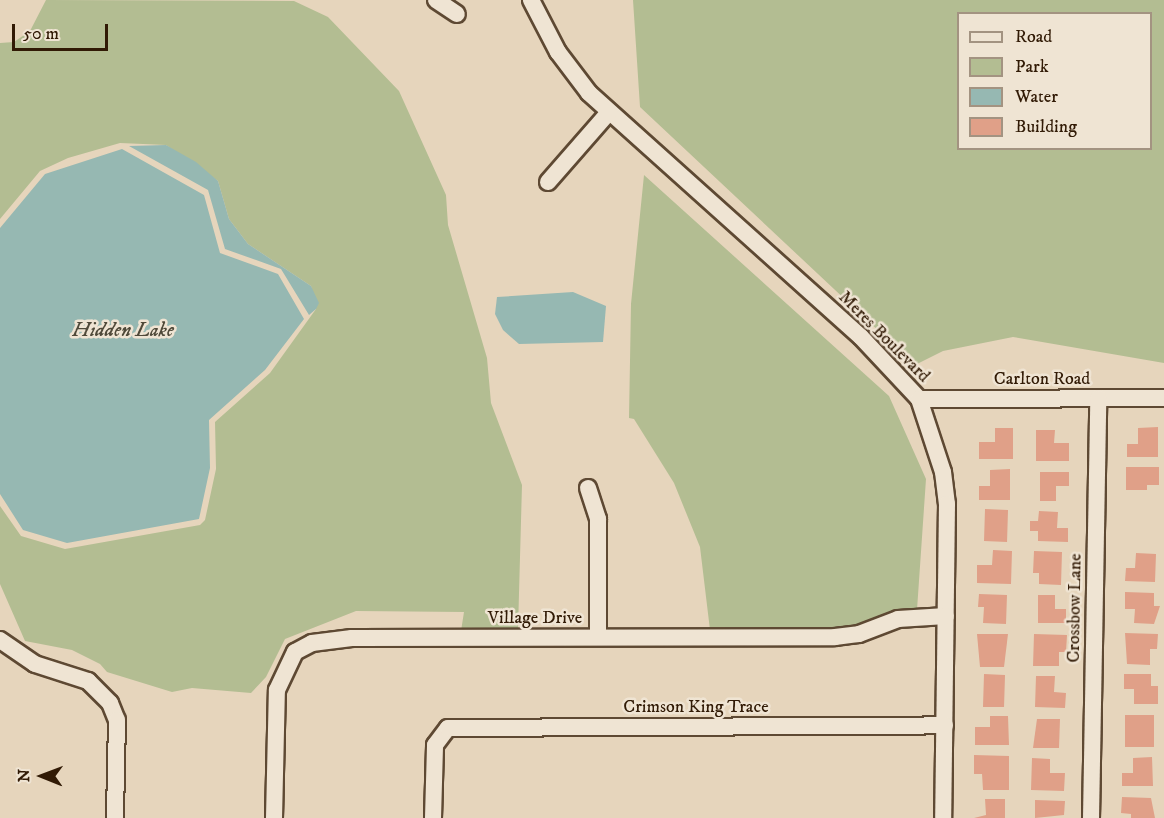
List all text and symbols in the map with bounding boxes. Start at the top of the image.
scale bar [15,12,111,50]
legend [957,12,1152,150]
text: 50 m [23,23,59,45]
text: Road [1015,26,1052,48]
text: Park [1015,56,1049,78]
text: Water [1015,86,1058,108]
text: Building [1015,116,1077,138]
street label: Meres Boulevard [834,287,934,387]
water label: Hidden Lake [72,318,174,342]
street label: Carlton Road [994,368,1090,390]
street label: Crossbow Lane [1063,553,1087,663]
street label: Village Drive [488,607,582,629]
street label: Crimson King Trace [623,696,769,718]
north arrow [12,746,72,806]
text: N [14,769,34,782]

